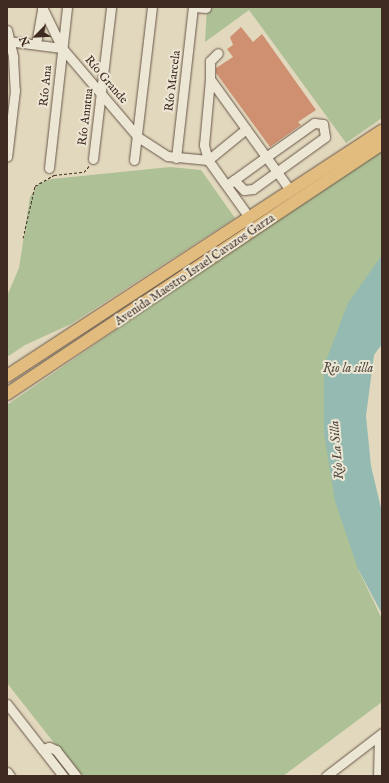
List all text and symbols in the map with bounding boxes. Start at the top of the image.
north arrow [16,16,56,56]
text: N [17,34,33,48]
street label: Río Marcela [162,50,184,112]
street label: Río Grande [81,53,131,107]
street label: Río Ana [37,65,55,107]
street label: Río Anntua [75,87,97,147]
street label: Avenida Maestro Israel Cavazos Garza [112,211,278,329]
water label: Rio la silla [323,361,373,377]
water label: Río La Silla [328,420,348,480]

